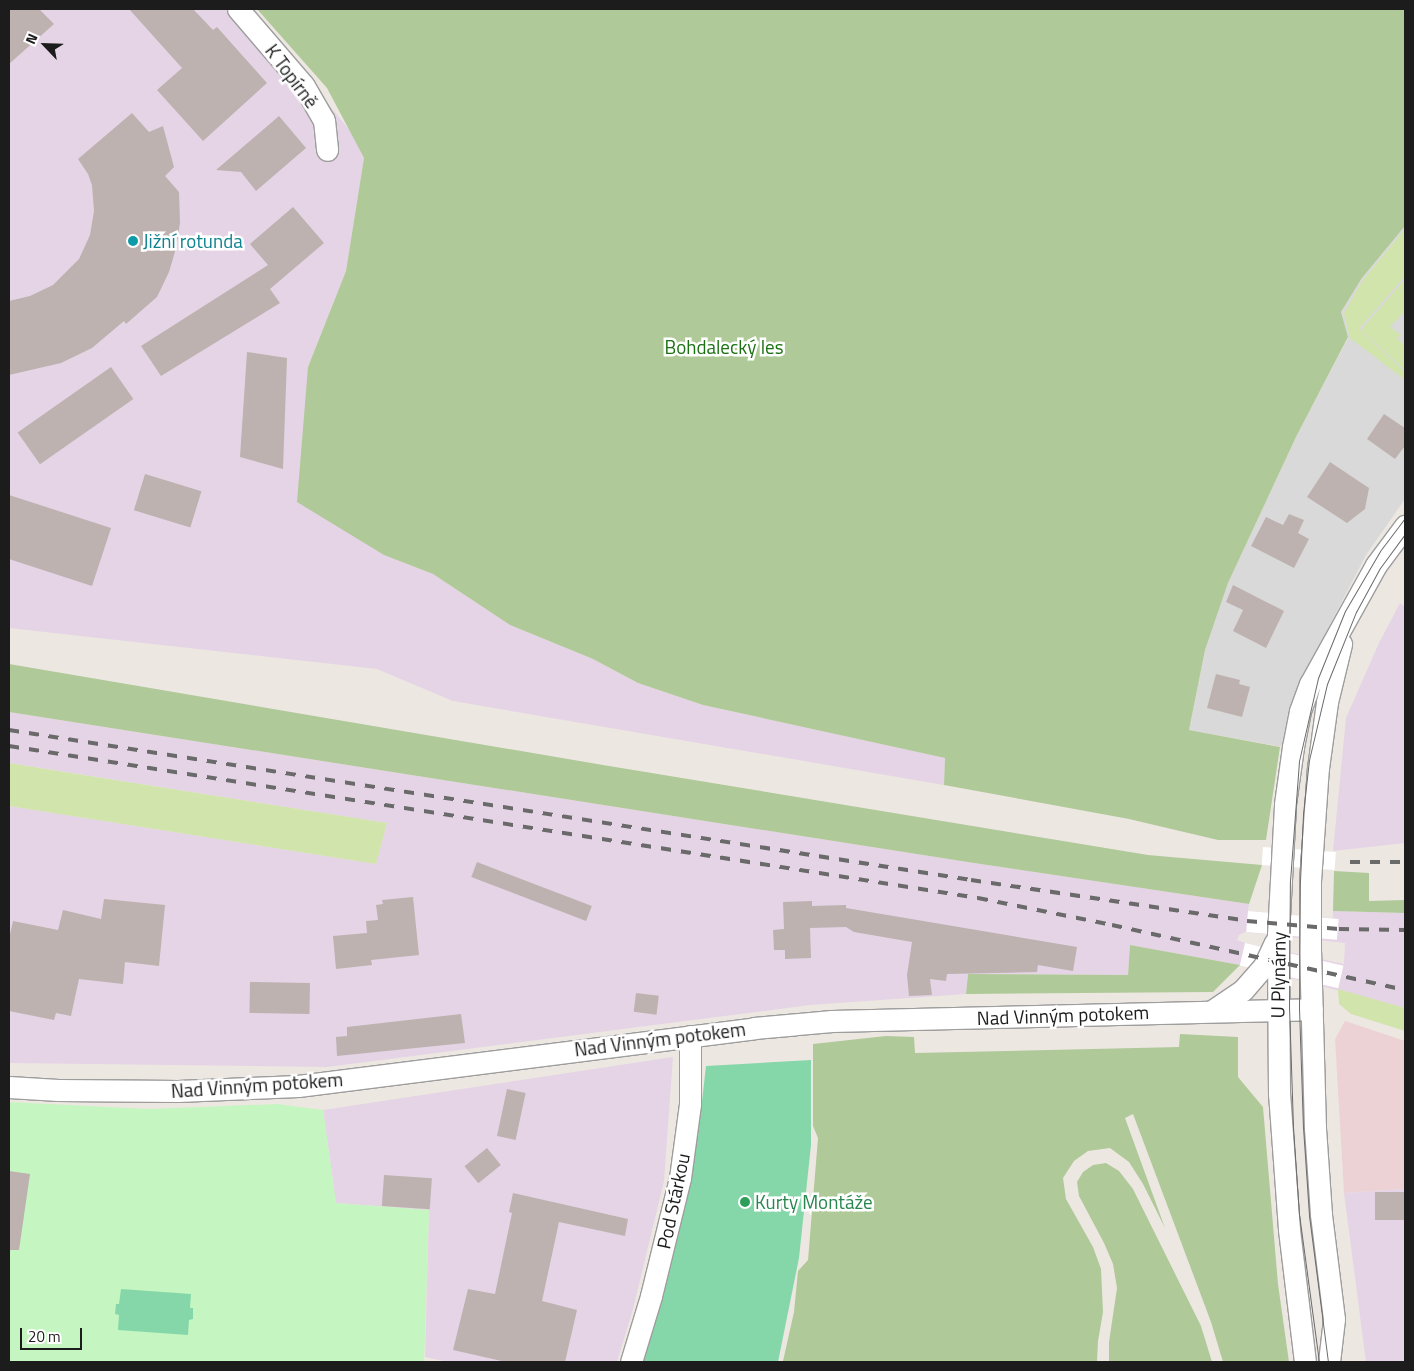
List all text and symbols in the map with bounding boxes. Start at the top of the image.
north arrow [20,20,70,70]
text: N [19,30,42,47]
street label: K Topírně [261,40,323,112]
place label: Jižní rotunda [143,230,243,252]
marker: Jižní rotunda [127,235,139,247]
park label: Bohdalecký les [664,336,784,358]
street label: U Plynárny [1266,931,1290,1019]
street label: Nad Vinným potokem [976,1001,1150,1029]
street label: Nad Vinným potokem [573,1017,747,1061]
street label: Nad Vinným potokem [170,1068,344,1102]
street label: Pod Stárkou [652,1151,694,1251]
place label: Kurty Montáže [755,1191,873,1213]
marker: Kurty Montáže [739,1196,751,1208]
scale bar [22,1318,85,1350]
text: 20 m [28,1325,61,1348]

